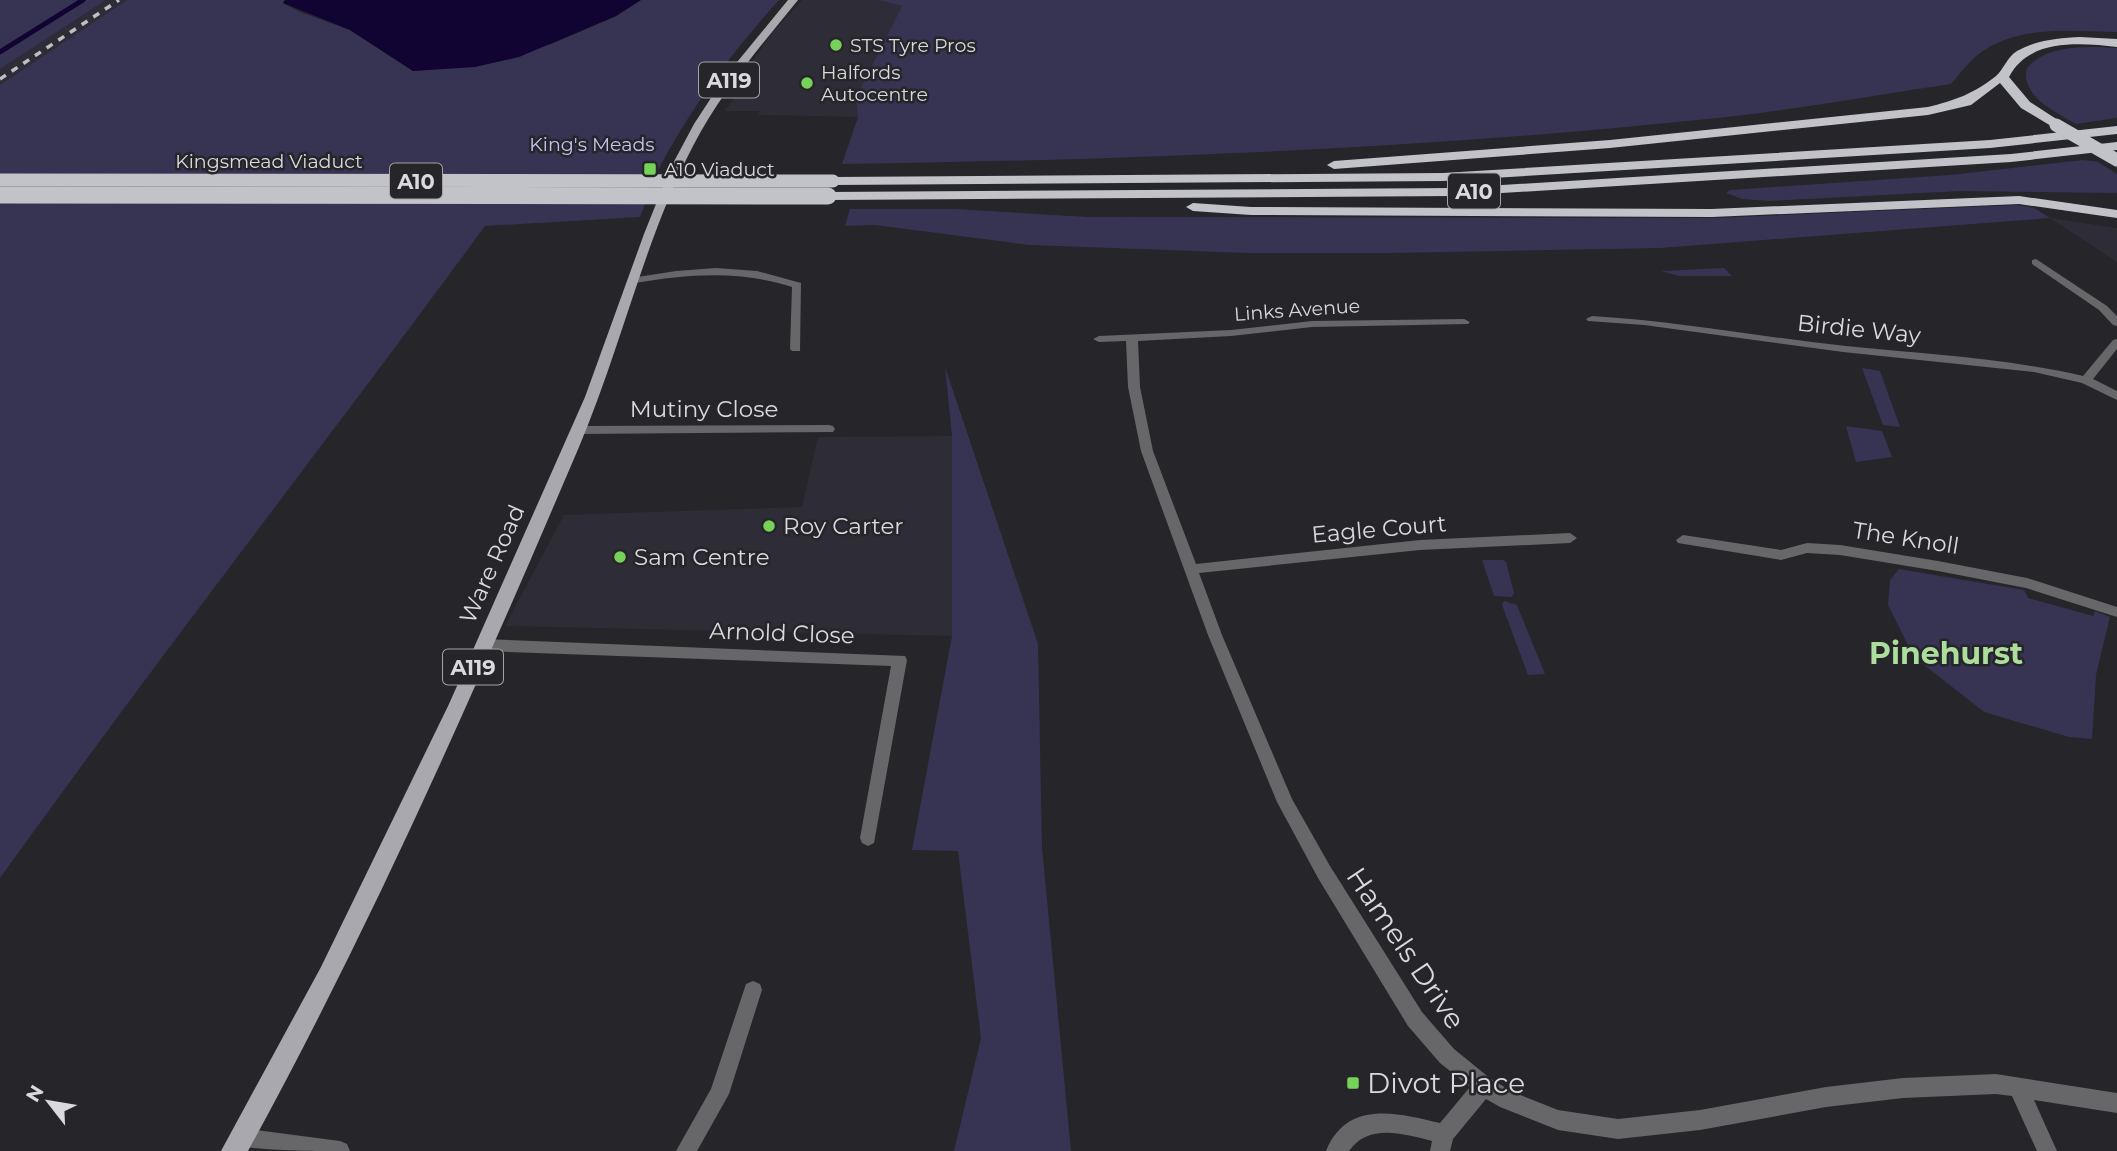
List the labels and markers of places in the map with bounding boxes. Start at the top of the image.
place label: STS Tyre Pros [850,34,976,57]
marker: STS Tyre Pros [828,37,844,53]
place label: Halfords Autocentre [821,61,928,106]
marker: Halfords Autocentre [799,75,815,91]
place label: A10 Viaduct [664,158,775,181]
marker: A10 Viaduct [642,161,658,177]
place label: Roy Carter [783,512,904,540]
marker: Roy Carter [761,518,777,534]
place label: Sam Centre [634,543,770,571]
marker: Sam Centre [612,549,628,565]
place label: Divot Place [1367,1066,1525,1100]
marker: Divot Place [1345,1075,1361,1091]

